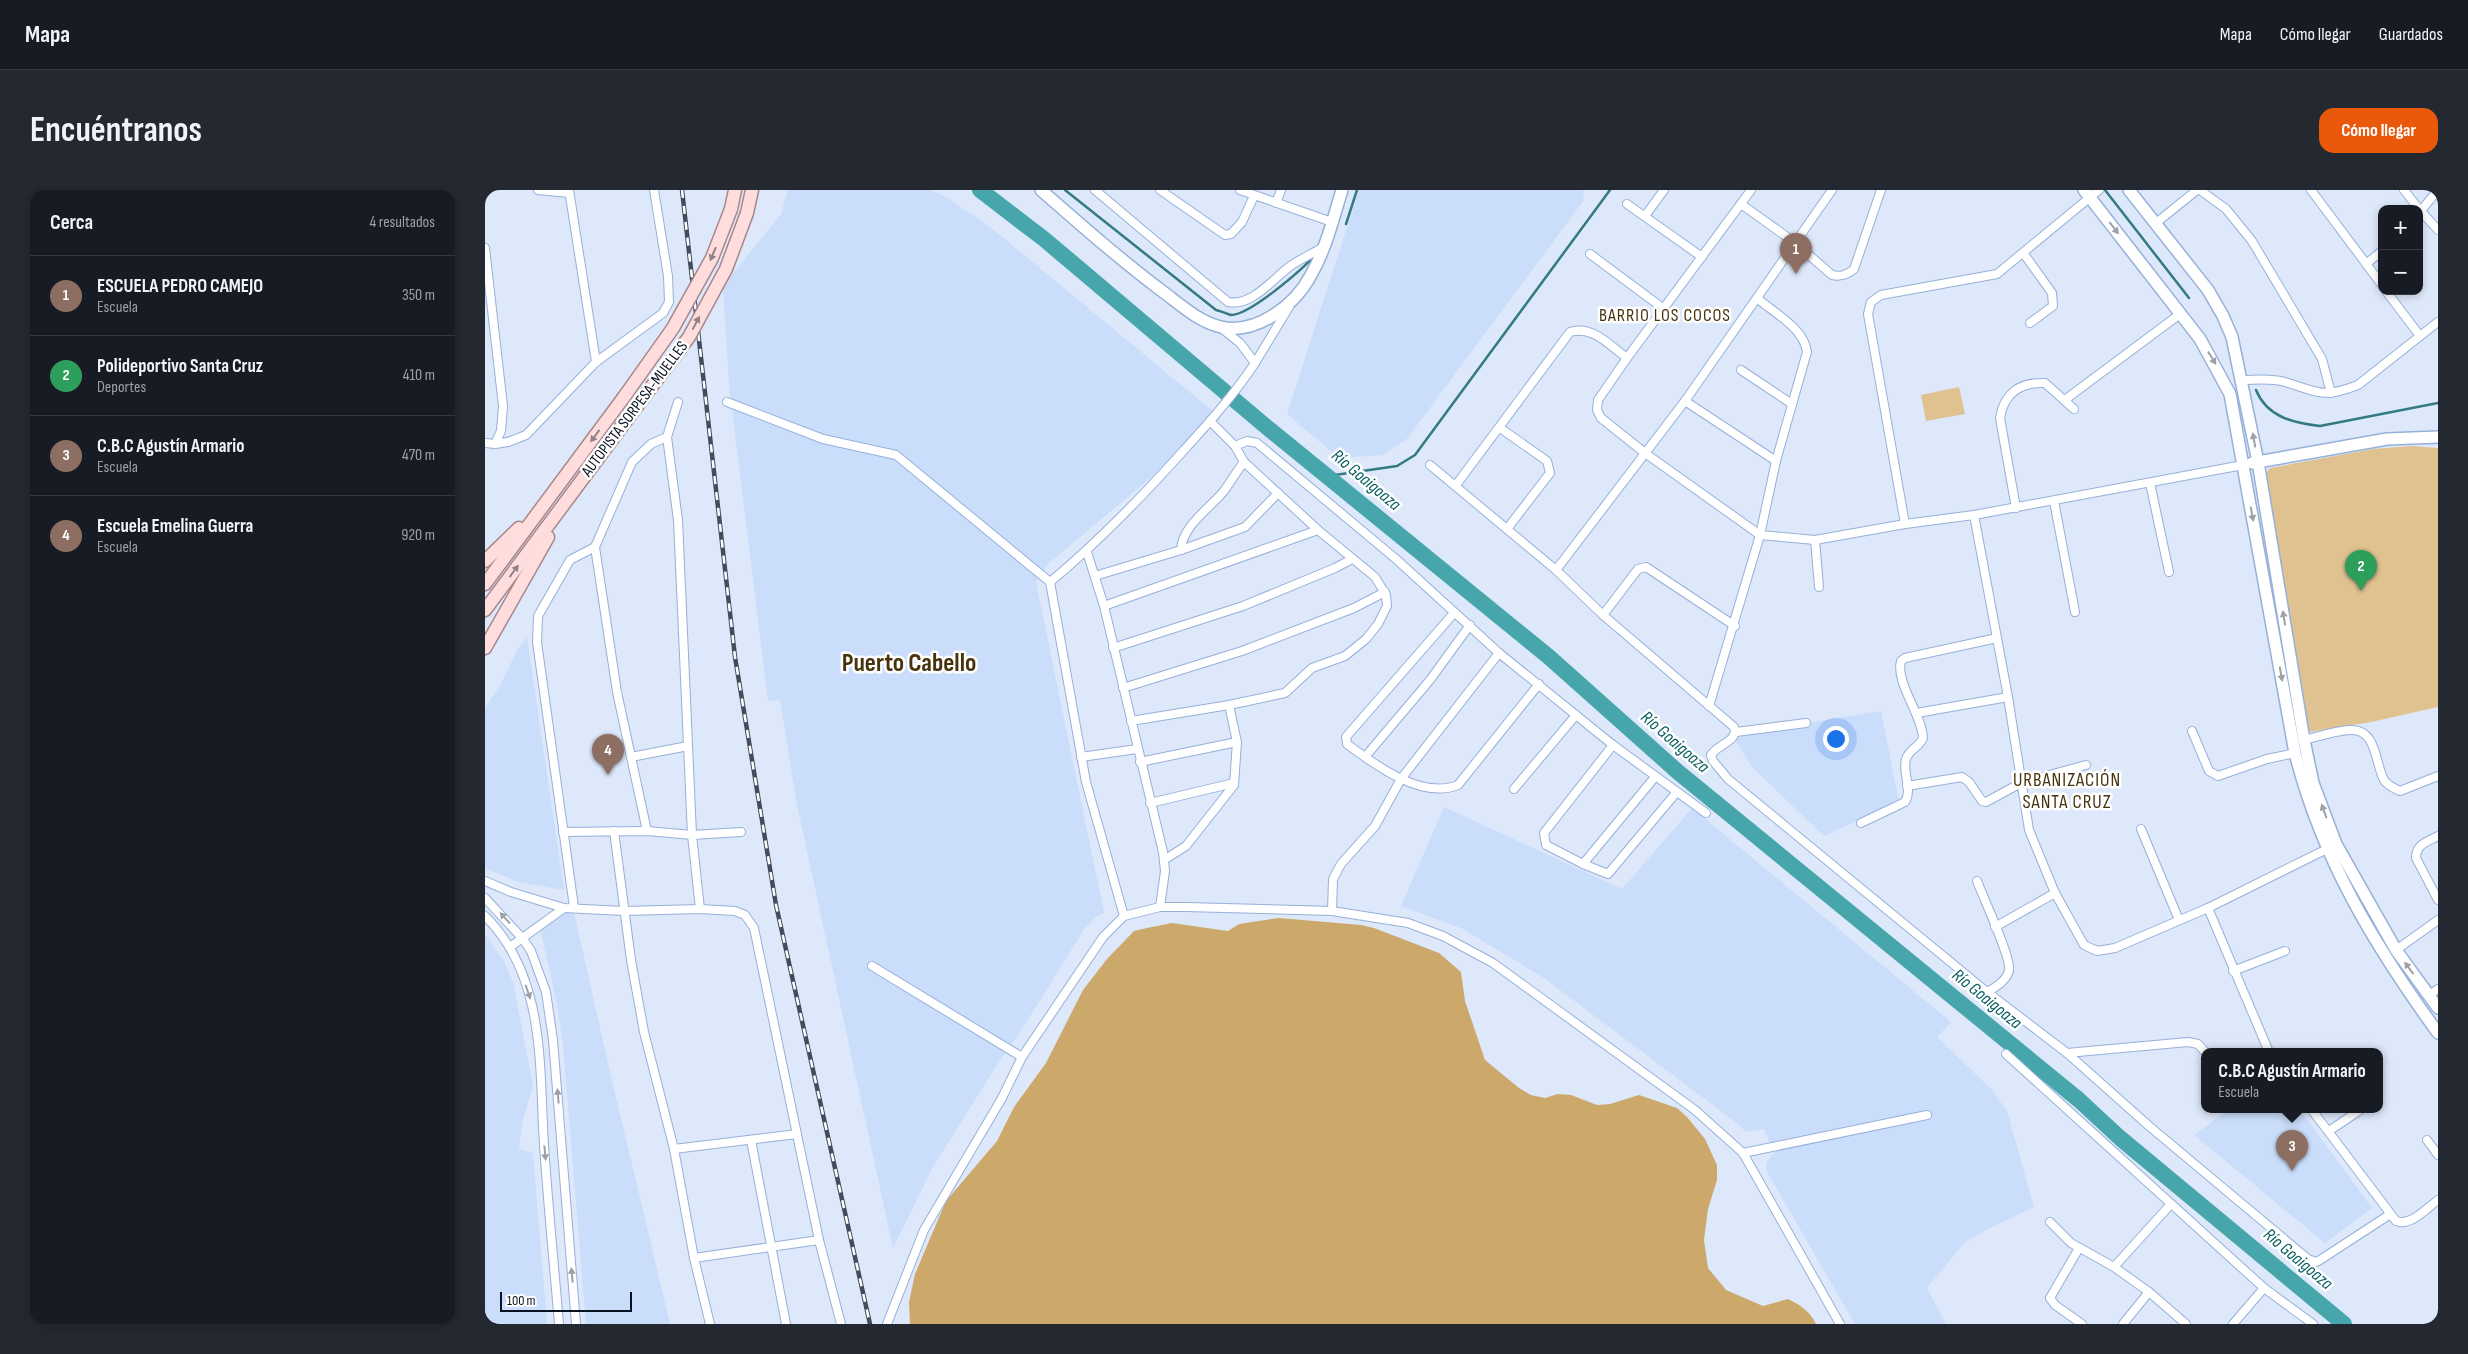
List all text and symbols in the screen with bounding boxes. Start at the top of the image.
text: Mapa [25,20,70,49]
text: Mapa [2220,24,2252,45]
text: Cómo llegar [2280,24,2351,45]
text: Guardados [2379,24,2443,45]
button: Cómo llegar [2319,108,2438,153]
text: Encuéntranos [30,109,202,152]
map controls [2378,205,2423,295]
button: + [2378,205,2423,250]
text: Cerca [50,210,93,235]
text: 4 resultados [370,213,435,232]
one-way arrow [2108,221,2119,234]
pin: 1 [1780,233,1812,274]
one-way arrow [709,247,717,261]
button: − [2378,250,2423,295]
text: ESCUELA PEDRO CAMEJO [97,275,263,298]
text: 1 [63,286,69,305]
text: 350 m [402,286,435,305]
text: Escuela [97,298,138,317]
district label: BARRIO LOS COCOS [1599,305,1731,326]
one-way arrow [692,316,700,331]
street label: AUTOPISTA SORPESA-MUELLES [577,337,692,481]
one-way arrow [2207,351,2217,364]
text: Polideportivo Santa Cruz [97,355,263,378]
text: 2 [62,366,70,385]
text: 410 m [403,366,435,385]
text: Deportes [97,378,146,397]
one-way arrow [590,429,601,442]
one-way arrow [2250,432,2258,448]
text: C.B.C Agustín Armario [97,435,244,458]
water label: Río Goaigoaza [1327,445,1405,515]
text: 3 [62,446,70,465]
text: 470 m [402,446,435,465]
text: Escuela [97,458,138,477]
one-way arrow [2248,506,2256,521]
text: Escuela Emelina Guerra [97,515,253,538]
text: 4 [62,526,70,545]
text: 920 m [401,526,435,545]
text: Escuela [97,538,138,557]
pin: 2 [2345,550,2377,591]
one-way arrow [509,564,519,578]
one-way arrow [2279,609,2287,625]
district label: Puerto Cabello [842,648,976,679]
one-way arrow [2277,666,2285,682]
water label: Río Goaigoaza [1637,707,1714,778]
your location [1823,726,1849,752]
pin: 4 [592,734,624,775]
district label: URBANIZACIÓN SANTA CRUZ [2013,769,2121,814]
one-way arrow [2320,803,2327,818]
one-way arrow [499,912,511,924]
one-way arrow [2404,962,2415,975]
water label: Río Goaigoaza [1948,965,2027,1034]
one-way arrow [525,985,532,1000]
popup [2201,1048,2383,1113]
text: C.B.C Agustín Armario [2218,1060,2366,1083]
text: Escuela [2218,1083,2259,1102]
one-way arrow [554,1088,562,1104]
pin: 3 [2276,1130,2308,1171]
one-way arrow [541,1146,549,1162]
water label: Río Goaigoaza [2259,1224,2337,1294]
one-way arrow [567,1267,575,1283]
scale bar [500,1289,633,1312]
text: 100 m [507,1292,536,1309]

